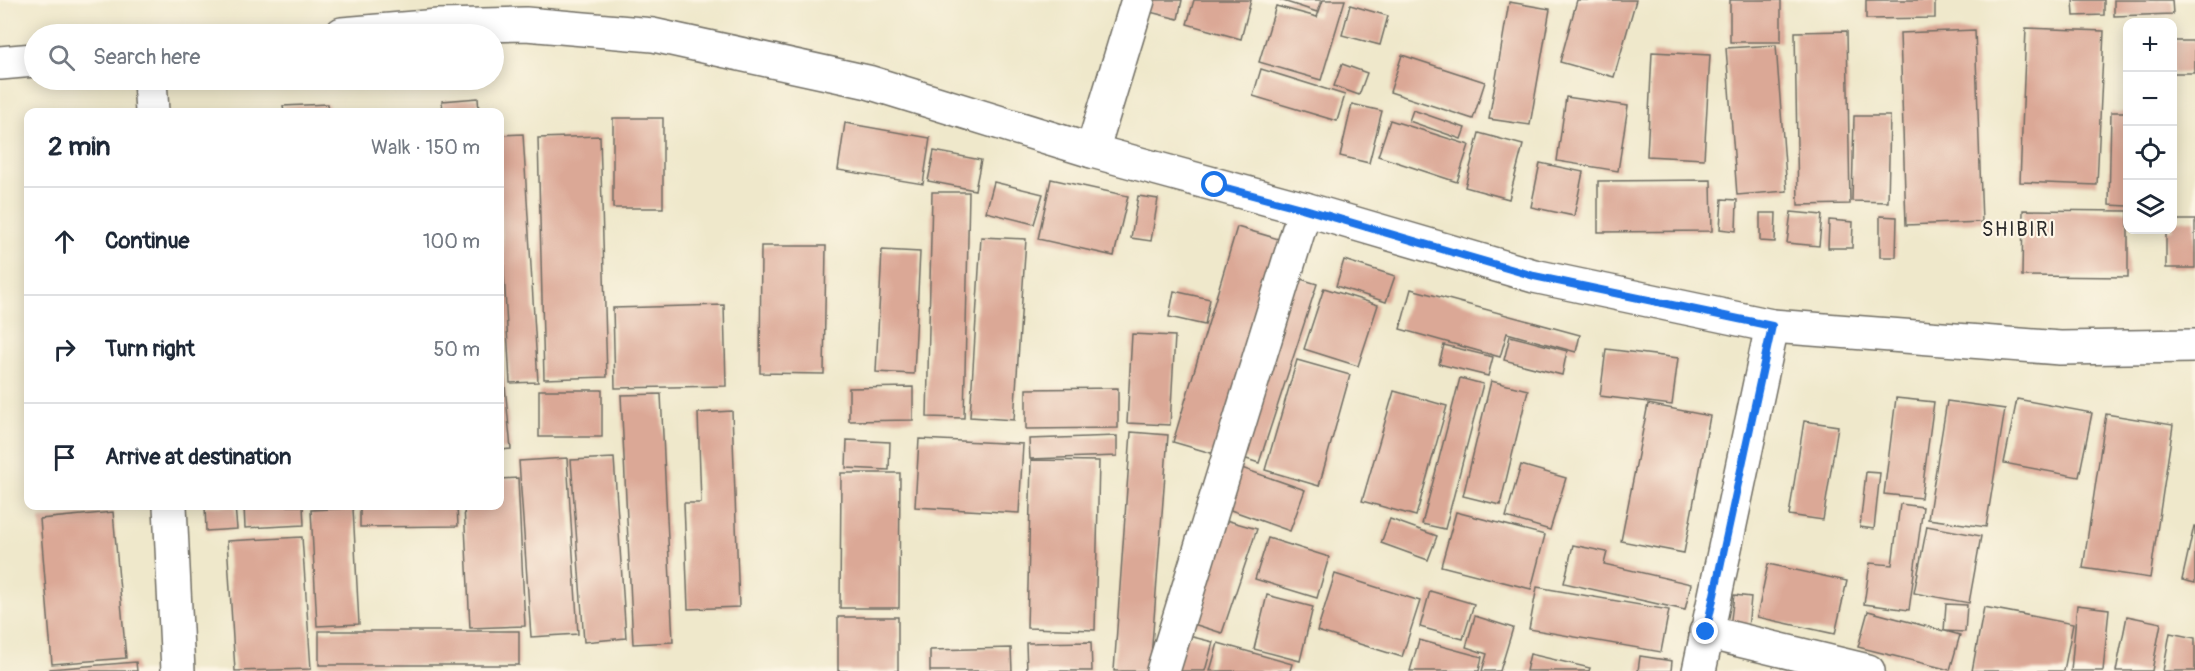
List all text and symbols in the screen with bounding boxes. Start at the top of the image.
map controls [2123,18,2177,234]
button: + [2123,18,2177,72]
search box [24,24,504,90]
icon: search [45,41,78,74]
text: Search here [93,43,200,71]
button: − [2123,72,2177,126]
button: locate [2123,126,2177,180]
text: 2 min [48,131,110,163]
text: Walk · 150 m [371,135,480,160]
route start [1201,171,1227,197]
button: layers [2123,180,2177,234]
district label: SHIBIRI [1982,217,2056,242]
icon: ahead [48,225,81,258]
text: Continue [105,227,189,255]
text: 100 m [423,229,480,254]
icon: right [48,333,81,366]
text: Turn right [105,335,195,363]
text: 50 m [433,337,480,362]
icon: arrive [48,441,81,474]
text: Arrive at destination [105,443,291,471]
route end [1692,618,1718,644]

